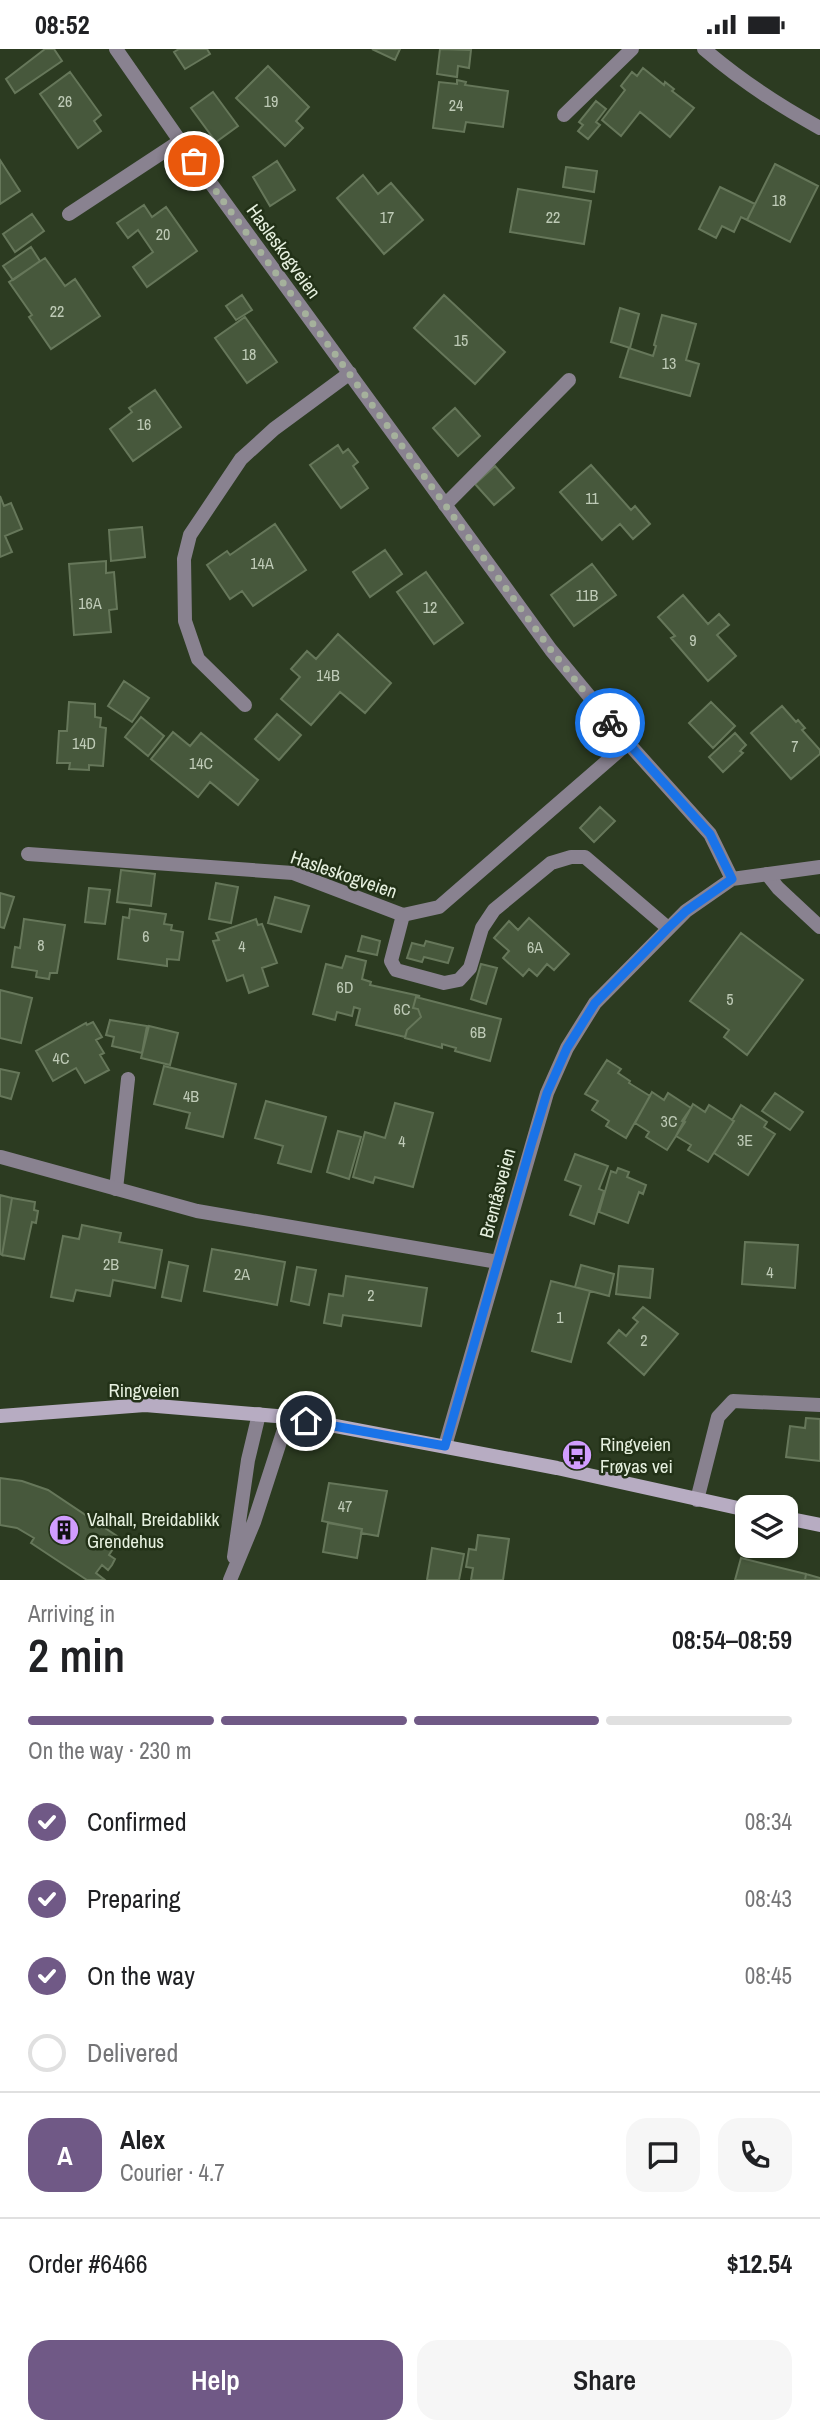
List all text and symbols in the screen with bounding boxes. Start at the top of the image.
text: 08:52 [35,7,90,42]
house number: 26 [58,90,72,112]
house number: 19 [264,90,278,112]
house number: 24 [449,94,463,116]
pin [164,131,224,191]
icon: bag [175,142,213,180]
house number: 18 [772,189,786,211]
street label: Hasleskogveien [241,199,327,303]
house number: 17 [380,206,394,228]
house number: 22 [546,206,560,228]
house number: 20 [156,223,170,245]
house number: 22 [50,300,64,322]
house number: 15 [454,329,468,351]
house number: 18 [242,343,256,365]
house number: 13 [662,352,676,374]
house number: 16 [137,413,151,435]
house number: 11 [585,487,600,509]
house number: 14A [250,552,274,574]
house number: 11B [576,584,598,606]
house number: 16A [78,592,102,614]
house number: 12 [423,596,437,618]
house number: 9 [689,629,697,651]
house number: 14B [316,664,340,686]
courier [575,688,645,758]
icon: bike [591,704,629,742]
house number: 14D [72,732,96,754]
house number: 7 [791,735,799,757]
house number: 14C [189,752,213,774]
street label: Hasleskogveien [287,844,401,904]
house number: 6 [142,925,150,947]
house number: 8 [37,934,45,956]
house number: 4 [238,935,246,957]
house number: 6A [527,936,543,958]
house number: 6D [337,976,353,998]
house number: 5 [726,988,734,1010]
house number: 6C [394,998,410,1020]
house number: 6B [470,1021,486,1043]
house number: 4C [53,1047,69,1069]
house number: 4B [183,1085,199,1107]
house number: 3C [661,1110,677,1132]
house number: 3E [737,1129,753,1151]
house number: 4 [398,1130,406,1152]
street label: Brentåsveien [473,1145,521,1241]
house number: 2B [103,1253,119,1275]
house number: 4 [766,1261,774,1283]
house number: 2A [234,1263,250,1285]
house number: 2 [367,1284,375,1306]
house number: 1 [556,1306,564,1328]
house number: 2 [640,1329,648,1351]
street label: Ringveien [108,1377,180,1403]
pin [276,1391,336,1451]
icon: home [287,1402,325,1440]
place label: Ringveien Frøyas vei [600,1431,673,1479]
bus stop icon: Ringveien Frøyas vei [560,1438,594,1472]
house number: 47 [338,1495,352,1517]
map controls [735,1495,798,1558]
button: layers [735,1495,798,1558]
place label: Valhall, Breidablikk Grendehus [87,1506,219,1554]
building icon: Valhall, Breidablikk Grendehus [47,1513,81,1547]
text: Arriving in [28,1598,115,1629]
text: 08:54–08:59 [672,1622,792,1657]
text: 2 min [28,1624,125,1686]
text: On the way · 230 m [28,1735,192,1766]
icon: check [28,1803,66,1841]
text: Confirmed [87,1804,187,1839]
text: 08:34 [745,1806,792,1837]
icon: check [28,1880,66,1918]
text: Preparing [87,1881,181,1916]
text: 08:43 [745,1883,792,1914]
icon: check [28,1957,66,1995]
text: On the way [87,1958,195,1993]
text: 08:45 [745,1960,792,1991]
text: Delivered [87,2035,178,2070]
button: chat [626,2118,700,2192]
button: phone [718,2118,792,2192]
text: Alex [120,2122,165,2157]
text: A [57,2138,73,2173]
text: Courier · 4.7 [120,2157,225,2188]
text: Order #6466 [28,2246,148,2281]
text: $12.54 [727,2246,792,2281]
button: Help [28,2340,403,2420]
button: Share [417,2340,792,2420]

